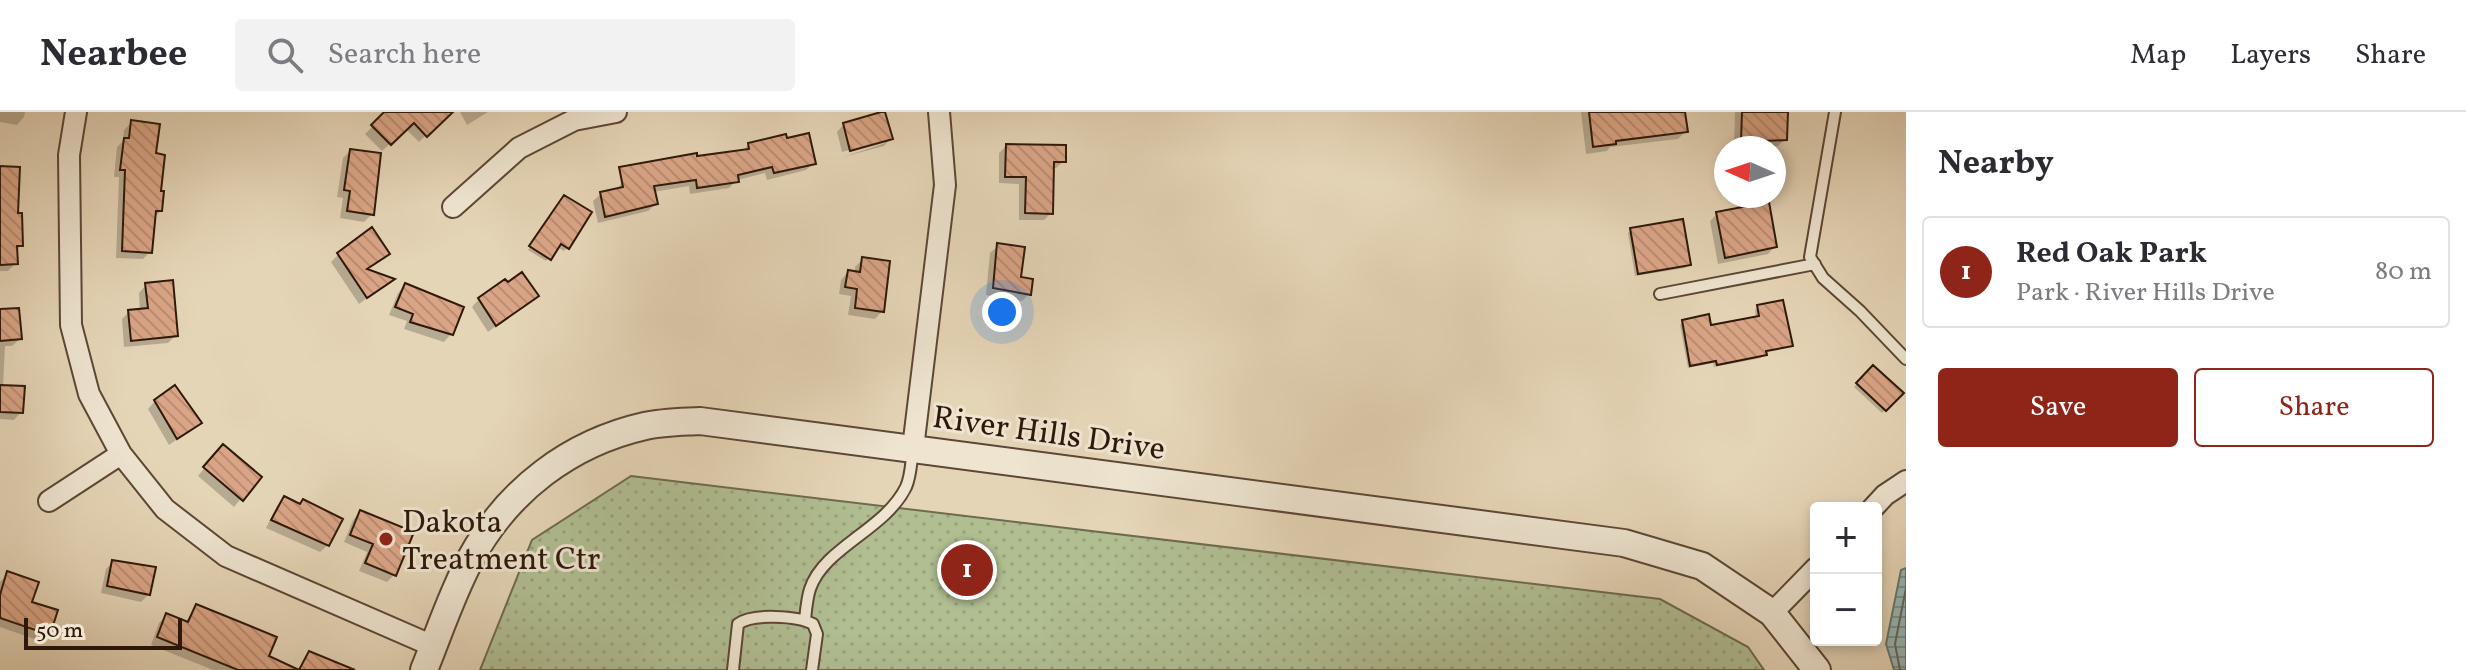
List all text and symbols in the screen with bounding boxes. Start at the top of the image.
search box [235,19,795,91]
text: Nearbee [40,29,187,82]
icon: search [263,33,307,77]
text: Search here [327,34,481,76]
text: Map [2130,36,2186,75]
text: Layers [2230,36,2311,75]
text: Share [2355,36,2426,75]
north arrow [1714,136,1786,208]
text: Nearby [1938,141,2054,188]
text: Red Oak Park [2016,233,2207,275]
text: 1 [1961,254,1971,290]
text: 80 m [2375,254,2432,290]
text: Park · River Hills Drive [2016,275,2275,311]
your location [982,292,1022,332]
button: Save [1938,368,2178,447]
button: Share [2194,368,2434,447]
street label: River Hills Drive [930,397,1168,473]
place label: Dakota Treatment Ctr [402,502,600,583]
map controls [1810,502,1882,646]
button: + [1810,502,1882,574]
marker: Dakota Treatment Ctr [377,530,395,548]
pin: 1 [941,540,993,600]
button: − [1810,574,1882,646]
scale bar [24,614,182,650]
text: 50 m [36,616,83,647]

